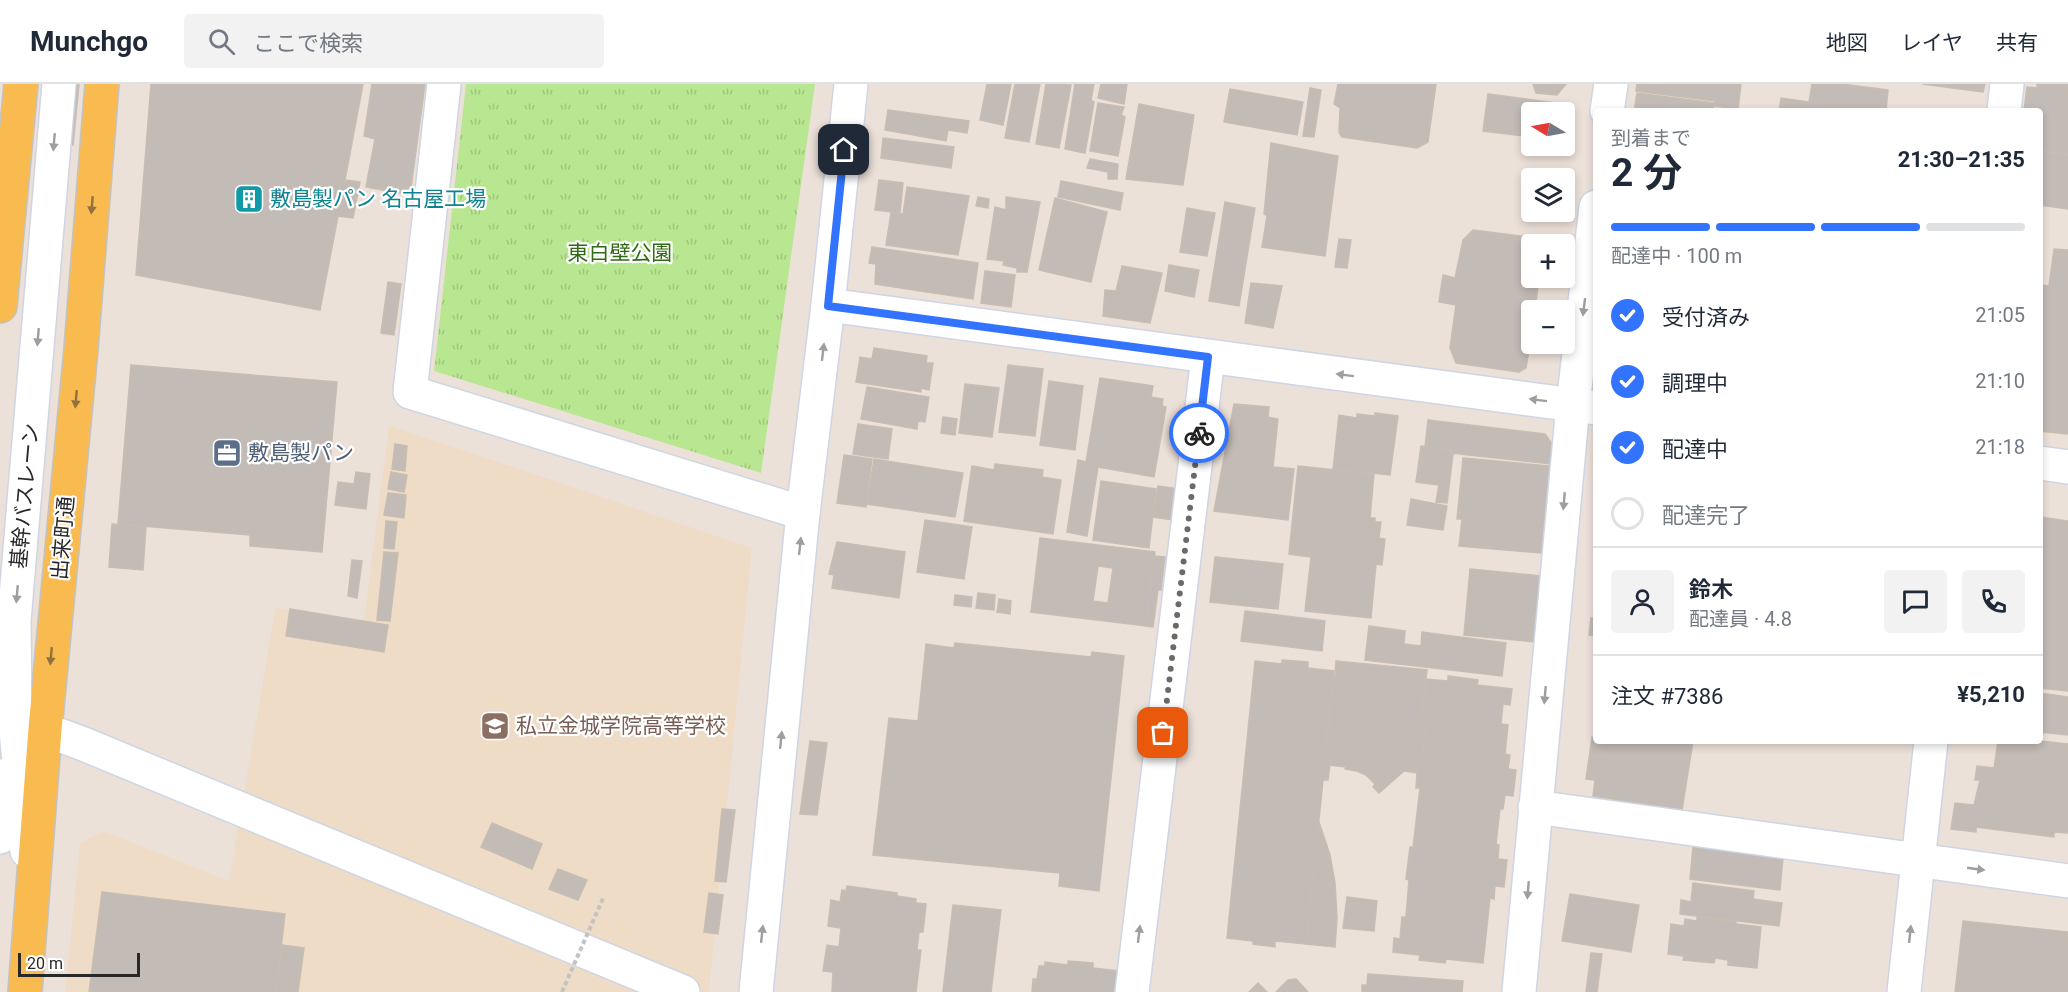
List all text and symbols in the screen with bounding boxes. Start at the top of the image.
search box [184,14,604,68]
text: Munchgo [30,25,148,58]
icon: search [205,25,238,58]
text: ここで検索 [253,31,363,56]
text: 地図 [1826,31,1868,55]
text: レイヤ [1901,31,1963,55]
text: 共有 [1996,31,2038,55]
north arrow [1521,102,1575,156]
map controls [1521,102,1575,354]
pin [818,124,869,175]
text: 到着まで [1611,126,1691,150]
one-way arrow [49,133,59,152]
icon: home [827,133,860,166]
text: 21:30–21:35 [1898,147,2025,172]
text: 2 分 [1611,150,1682,196]
button: layers [1521,168,1575,222]
building icon: 敷島製パン 名古屋工場 [233,183,265,215]
place label: 敷島製パン 名古屋工場 [270,187,486,211]
one-way arrow [88,196,97,215]
button: + [1521,234,1575,288]
park label: 東白壁公園 [568,241,673,265]
text: 配達中 · 100 m [1611,244,1742,268]
one-way arrow [1579,298,1589,317]
icon: check [1611,299,1644,332]
button: − [1521,300,1575,354]
text: 21:05 [1975,303,2025,327]
text: 受付済み [1662,305,1750,330]
one-way arrow [33,327,43,346]
one-way arrow [818,342,827,361]
icon: check [1611,365,1644,398]
text: 21:10 [1975,369,2025,393]
one-way arrow [1335,370,1354,379]
text: 調理中 [1662,371,1728,396]
one-way arrow [71,390,81,409]
one-way arrow [1528,395,1547,405]
courier [1169,403,1229,463]
icon: bike [1183,417,1216,450]
street label: 基幹バスレーン [7,422,43,570]
icon: check [1611,431,1644,464]
text: 21:18 [1975,435,2025,459]
office icon: 敷島製パン [211,437,243,469]
text: 配達中 [1662,437,1728,462]
place label: 敷島製パン [248,441,354,465]
one-way arrow [1559,492,1569,511]
street label: 出来町通 [47,495,79,581]
text: 配達完了 [1662,503,1750,528]
one-way arrow [795,536,805,555]
button: person [1611,570,1674,633]
button: chat [1884,570,1947,633]
button: phone [1962,570,2025,633]
text: 鈴木 [1689,577,1733,602]
one-way arrow [12,584,22,603]
text: 配達員 · 4.8 [1689,607,1792,631]
one-way arrow [46,647,56,666]
text: ¥5,210 [1957,682,2025,707]
text: 注文 #7386 [1611,684,1723,709]
one-way arrow [1540,686,1550,705]
pin [1137,707,1188,758]
school or university icon: 私立金城学院高等学校 [479,710,511,742]
place label: 私立金城学院高等学校 [516,714,726,738]
icon: bag [1146,716,1179,749]
one-way arrow [776,730,786,749]
one-way arrow [1967,864,1986,873]
one-way arrow [1523,880,1533,899]
one-way arrow [757,924,767,943]
one-way arrow [1134,924,1143,943]
one-way arrow [1905,924,1915,943]
scale bar [18,950,140,978]
text: 20 m [27,954,63,973]

